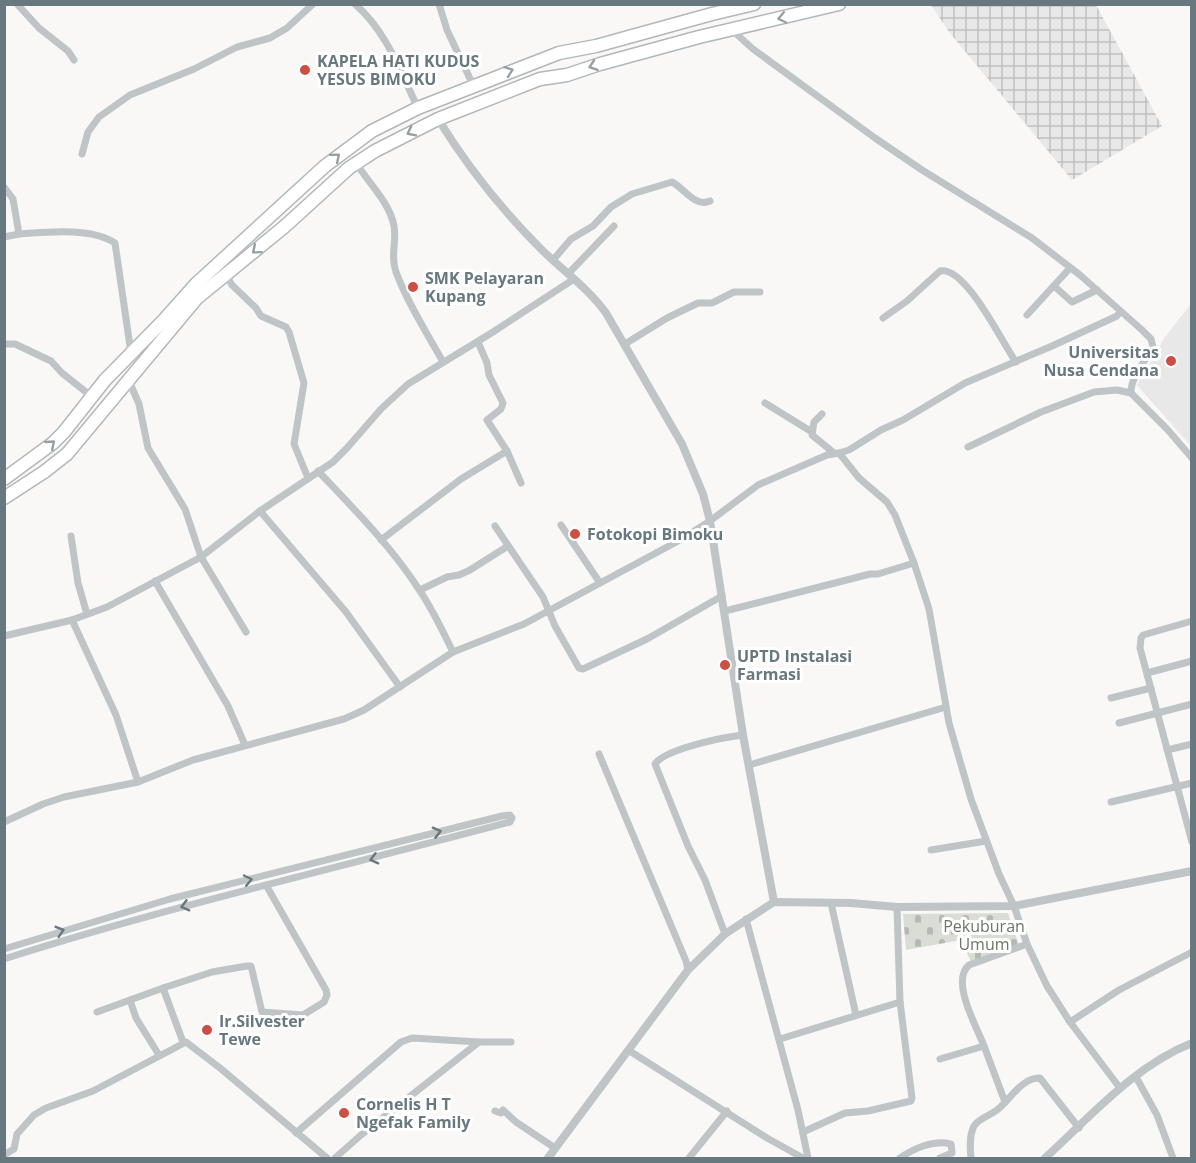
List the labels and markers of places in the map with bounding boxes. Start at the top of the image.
place label: KAPELA HATI KUDUS YESUS BIMOKU [317,50,480,90]
marker: KAPELA HATI KUDUS YESUS BIMOKU [298,63,312,77]
place label: SMK Pelayaran Kupang [425,267,544,307]
marker: SMK Pelayaran Kupang [406,280,420,294]
place label: Universitas Nusa Cendana [1044,341,1159,381]
marker: Universitas Nusa Cendana [1164,354,1178,368]
place label: Fotokopi Bimoku [587,523,723,545]
marker: Fotokopi Bimoku [568,527,582,541]
place label: UPTD Instalasi Farmasi [737,645,852,685]
marker: UPTD Instalasi Farmasi [718,658,732,672]
place label: Ir.Silvester Tewe [219,1010,305,1050]
marker: Ir.Silvester Tewe [200,1023,214,1037]
place label: Cornelis H T Ngefak Family [356,1093,471,1133]
marker: Cornelis H T Ngefak Family [337,1106,351,1120]

